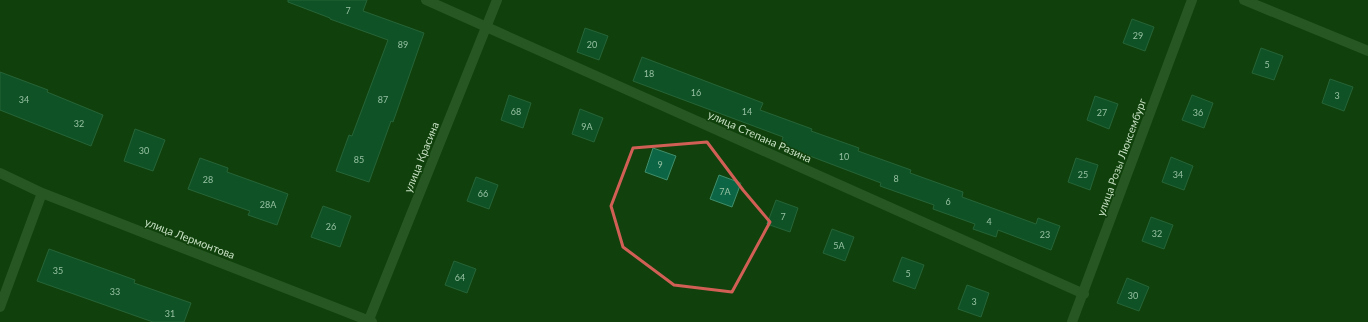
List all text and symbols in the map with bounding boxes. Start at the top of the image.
house number: 7 [345,5,351,16]
house number: 29 [1133,30,1143,41]
house number: 89 [398,39,408,50]
house number: 20 [587,39,597,50]
house number: 5 [1264,59,1270,70]
house number: 18 [644,68,654,79]
house number: 16 [691,87,701,98]
house number: 3 [1334,90,1340,101]
house number: 34 [19,94,29,105]
house number: 87 [378,94,388,105]
street label: улица Розы Люксембург [1094,96,1149,218]
house number: 68 [511,106,521,117]
house number: 14 [742,106,752,117]
street label: улица Степана Разина [706,107,814,165]
house number: 27 [1097,107,1107,118]
house number: 36 [1193,107,1203,118]
house number: 32 [74,118,84,129]
street label: улица Красина [401,120,441,194]
house number: 9А [581,121,594,132]
house number: 30 [139,145,149,156]
house number: 10 [839,151,849,162]
house number: 85 [354,154,364,165]
house number: 9 [657,159,663,170]
house number: 25 [1078,169,1088,180]
house number: 34 [1173,169,1183,180]
house number: 8 [893,173,899,184]
house number: 28 [203,174,213,185]
house number: 7А [719,186,732,197]
house number: 66 [478,188,488,199]
house number: 6 [945,196,951,207]
house number: 28А [260,199,277,210]
house number: 7 [780,211,786,222]
street label: улица Лермонтова [143,215,237,261]
house number: 4 [986,216,992,227]
house number: 26 [326,221,336,232]
house number: 32 [1152,228,1162,239]
house number: 23 [1040,229,1050,240]
house number: 5А [833,240,846,251]
house number: 35 [53,265,63,276]
house number: 5 [905,268,911,279]
house number: 64 [455,272,465,283]
house number: 33 [110,286,120,297]
house number: 30 [1128,290,1138,301]
house number: 3 [971,296,977,307]
house number: 31 [165,308,175,319]

